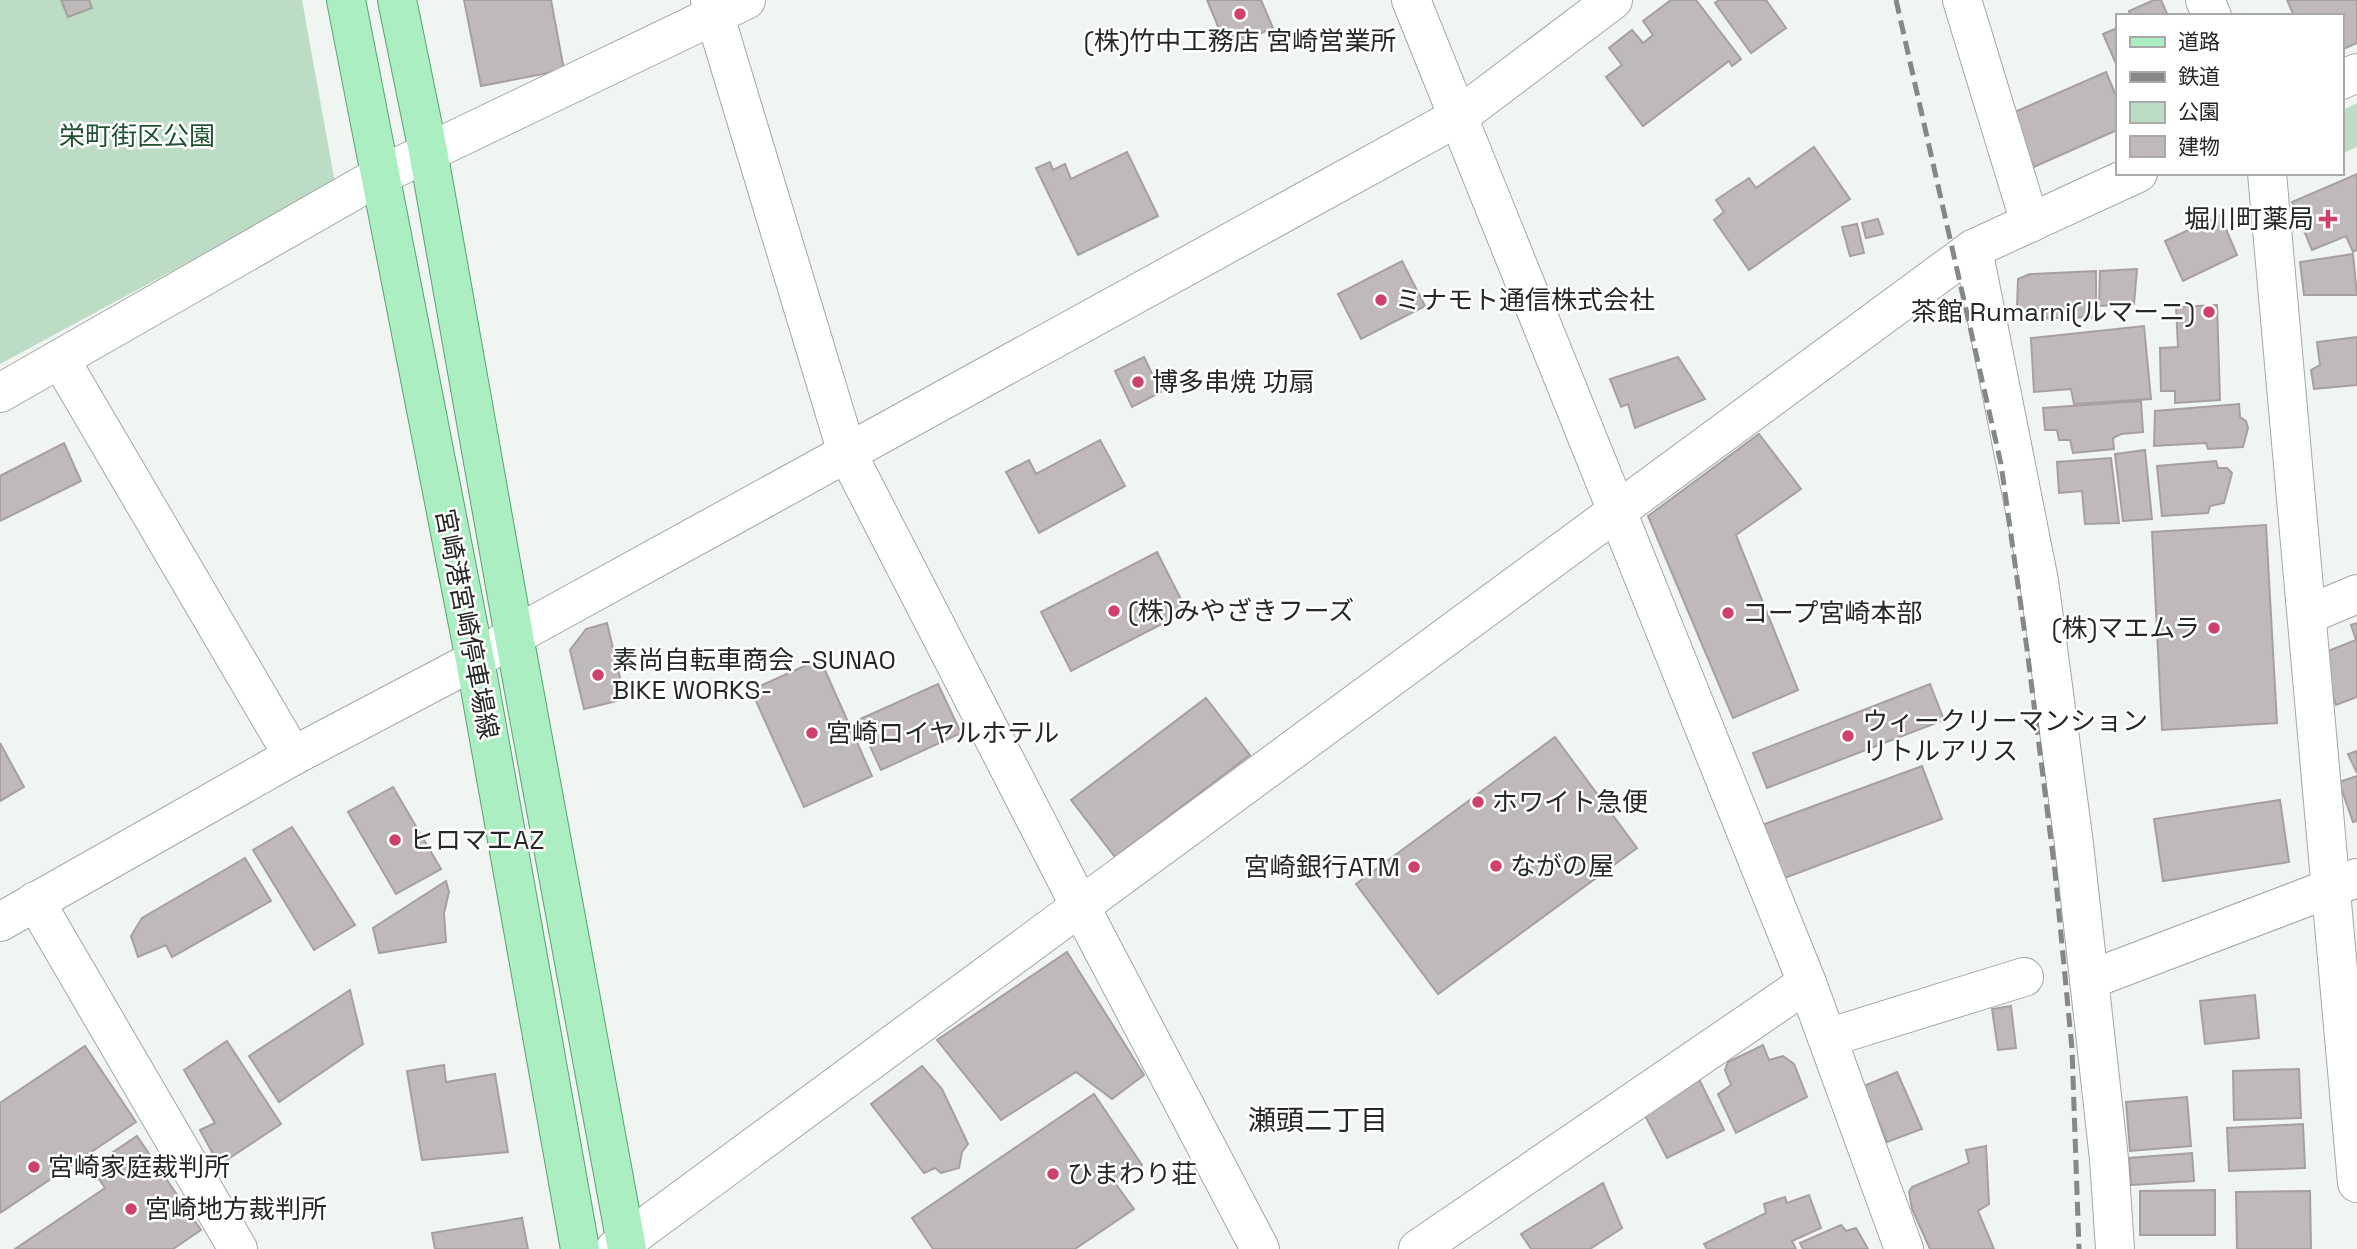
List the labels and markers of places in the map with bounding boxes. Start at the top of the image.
marker: (株)竹中工務店 宮崎営業所 [1232,6,1248,22]
place label: (株)竹中工務店 宮崎営業所 [1084,24,1396,58]
place label: 堀川町薬局 [2184,202,2314,236]
marker: 堀川町薬局 [2320,211,2336,227]
place label: ミナモト通信株式会社 [1395,283,1655,317]
marker: ミナモト通信株式会社 [1373,292,1389,308]
place label: 茶館 Rumarni(ルマーニ) [1911,295,2195,329]
marker: 茶館 Rumarni(ルマーニ) [2201,304,2217,320]
place label: 博多串焼 功扇 [1152,365,1315,399]
marker: 博多串焼 功扇 [1130,374,1146,390]
place label: (株)みやざきフーズ [1128,594,1354,628]
place label: コープ宮崎本部 [1742,596,1922,630]
marker: (株)みやざきフーズ [1106,603,1122,619]
marker: コープ宮崎本部 [1720,605,1736,621]
place label: (株)マエムラ [2052,611,2200,645]
marker: (株)マエムラ [2206,620,2222,636]
place label: 素尚自転車商会 -SUNAO BIKE WORKS- [612,643,896,707]
marker: 素尚自転車商会 -SUNAO BIKE WORKS- [590,667,606,683]
place label: ウィークリーマンション リトルアリス [1862,704,2148,768]
place label: 宮崎ロイヤルホテル [826,716,1059,750]
marker: 宮崎ロイヤルホテル [804,725,820,741]
marker: ウィークリーマンション リトルアリス [1840,728,1856,744]
place label: ホワイト急便 [1492,785,1648,819]
marker: ホワイト急便 [1470,794,1486,810]
place label: ヒロマエAZ [409,823,544,857]
marker: ヒロマエAZ [387,832,403,848]
place label: ながの屋 [1510,849,1614,883]
place label: 宮崎銀行ATM [1244,850,1400,884]
marker: ながの屋 [1488,858,1504,874]
marker: 宮崎銀行ATM [1406,859,1422,875]
place label: 宮崎家庭裁判所 [48,1150,230,1184]
place label: ひまわり荘 [1067,1157,1197,1191]
marker: 宮崎家庭裁判所 [26,1159,42,1175]
marker: ひまわり荘 [1045,1166,1061,1182]
place label: 宮崎地方裁判所 [145,1192,327,1226]
marker: 宮崎地方裁判所 [123,1201,139,1217]

